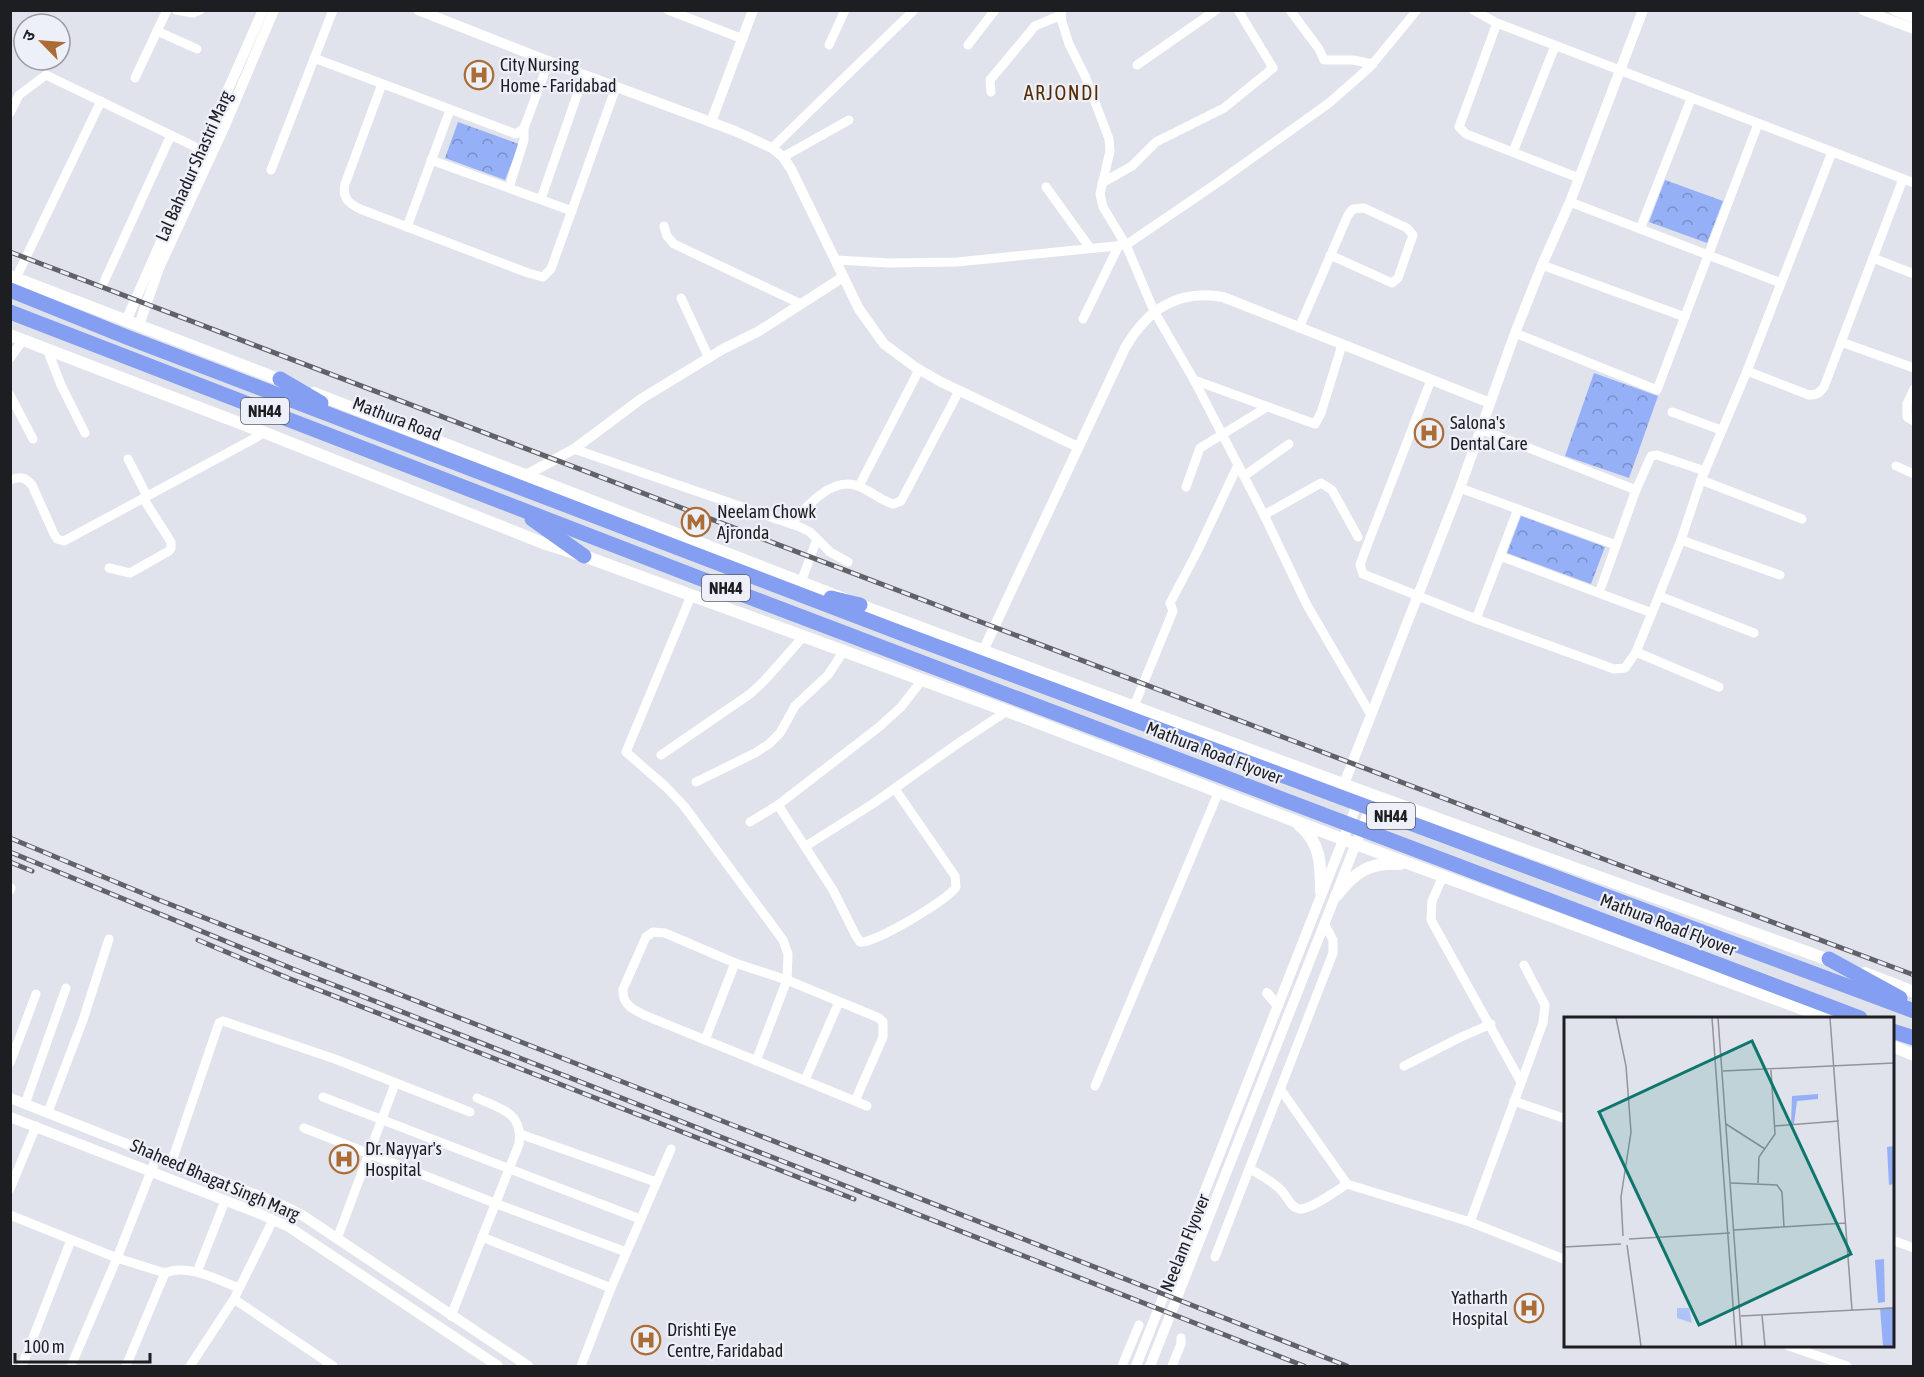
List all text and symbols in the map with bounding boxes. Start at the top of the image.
north arrow [12,12,72,72]
text: उ [18,27,39,44]
place label: City Nursing Home - Faridabad [500,54,617,96]
hospital icon: City Nursing Home - Faridabad [463,59,495,91]
district label: ARJONDI [1024,81,1100,104]
street label: Lal Bahadur Shastri Marg [151,87,236,244]
street label: Mathura Road [350,392,444,445]
road number: NH44 [241,398,289,424]
place label: Salona's Dental Care [1450,412,1528,454]
hospital icon: Salona's Dental Care [1413,417,1445,449]
place label: Neelam Chowk Ajronda [717,501,816,543]
metro station icon: Neelam Chowk Ajronda [680,506,712,538]
road number: NH44 [702,575,750,601]
street label: Mathura Road Flyover [1143,717,1286,788]
road number: NH44 [1367,803,1415,829]
street label: Mathura Road Flyover [1597,889,1740,960]
inset map [1564,1017,1894,1347]
street label: Shaheed Bhagat Singh Marg [127,1134,303,1225]
place label: Dr. Nayyar's Hospital [365,1138,442,1180]
hospital icon: Dr. Nayyar's Hospital [328,1143,360,1175]
street label: Neelam Flyover [1155,1190,1214,1295]
place label: Yatharth Hospital [1451,1287,1508,1329]
hospital icon: Yatharth Hospital [1513,1292,1545,1324]
place label: Drishti Eye Centre, Faridabad [667,1319,783,1361]
hospital icon: Drishti Eye Centre, Faridabad [630,1324,662,1356]
scale bar [15,1326,150,1364]
text: 100 m [24,1336,65,1357]

